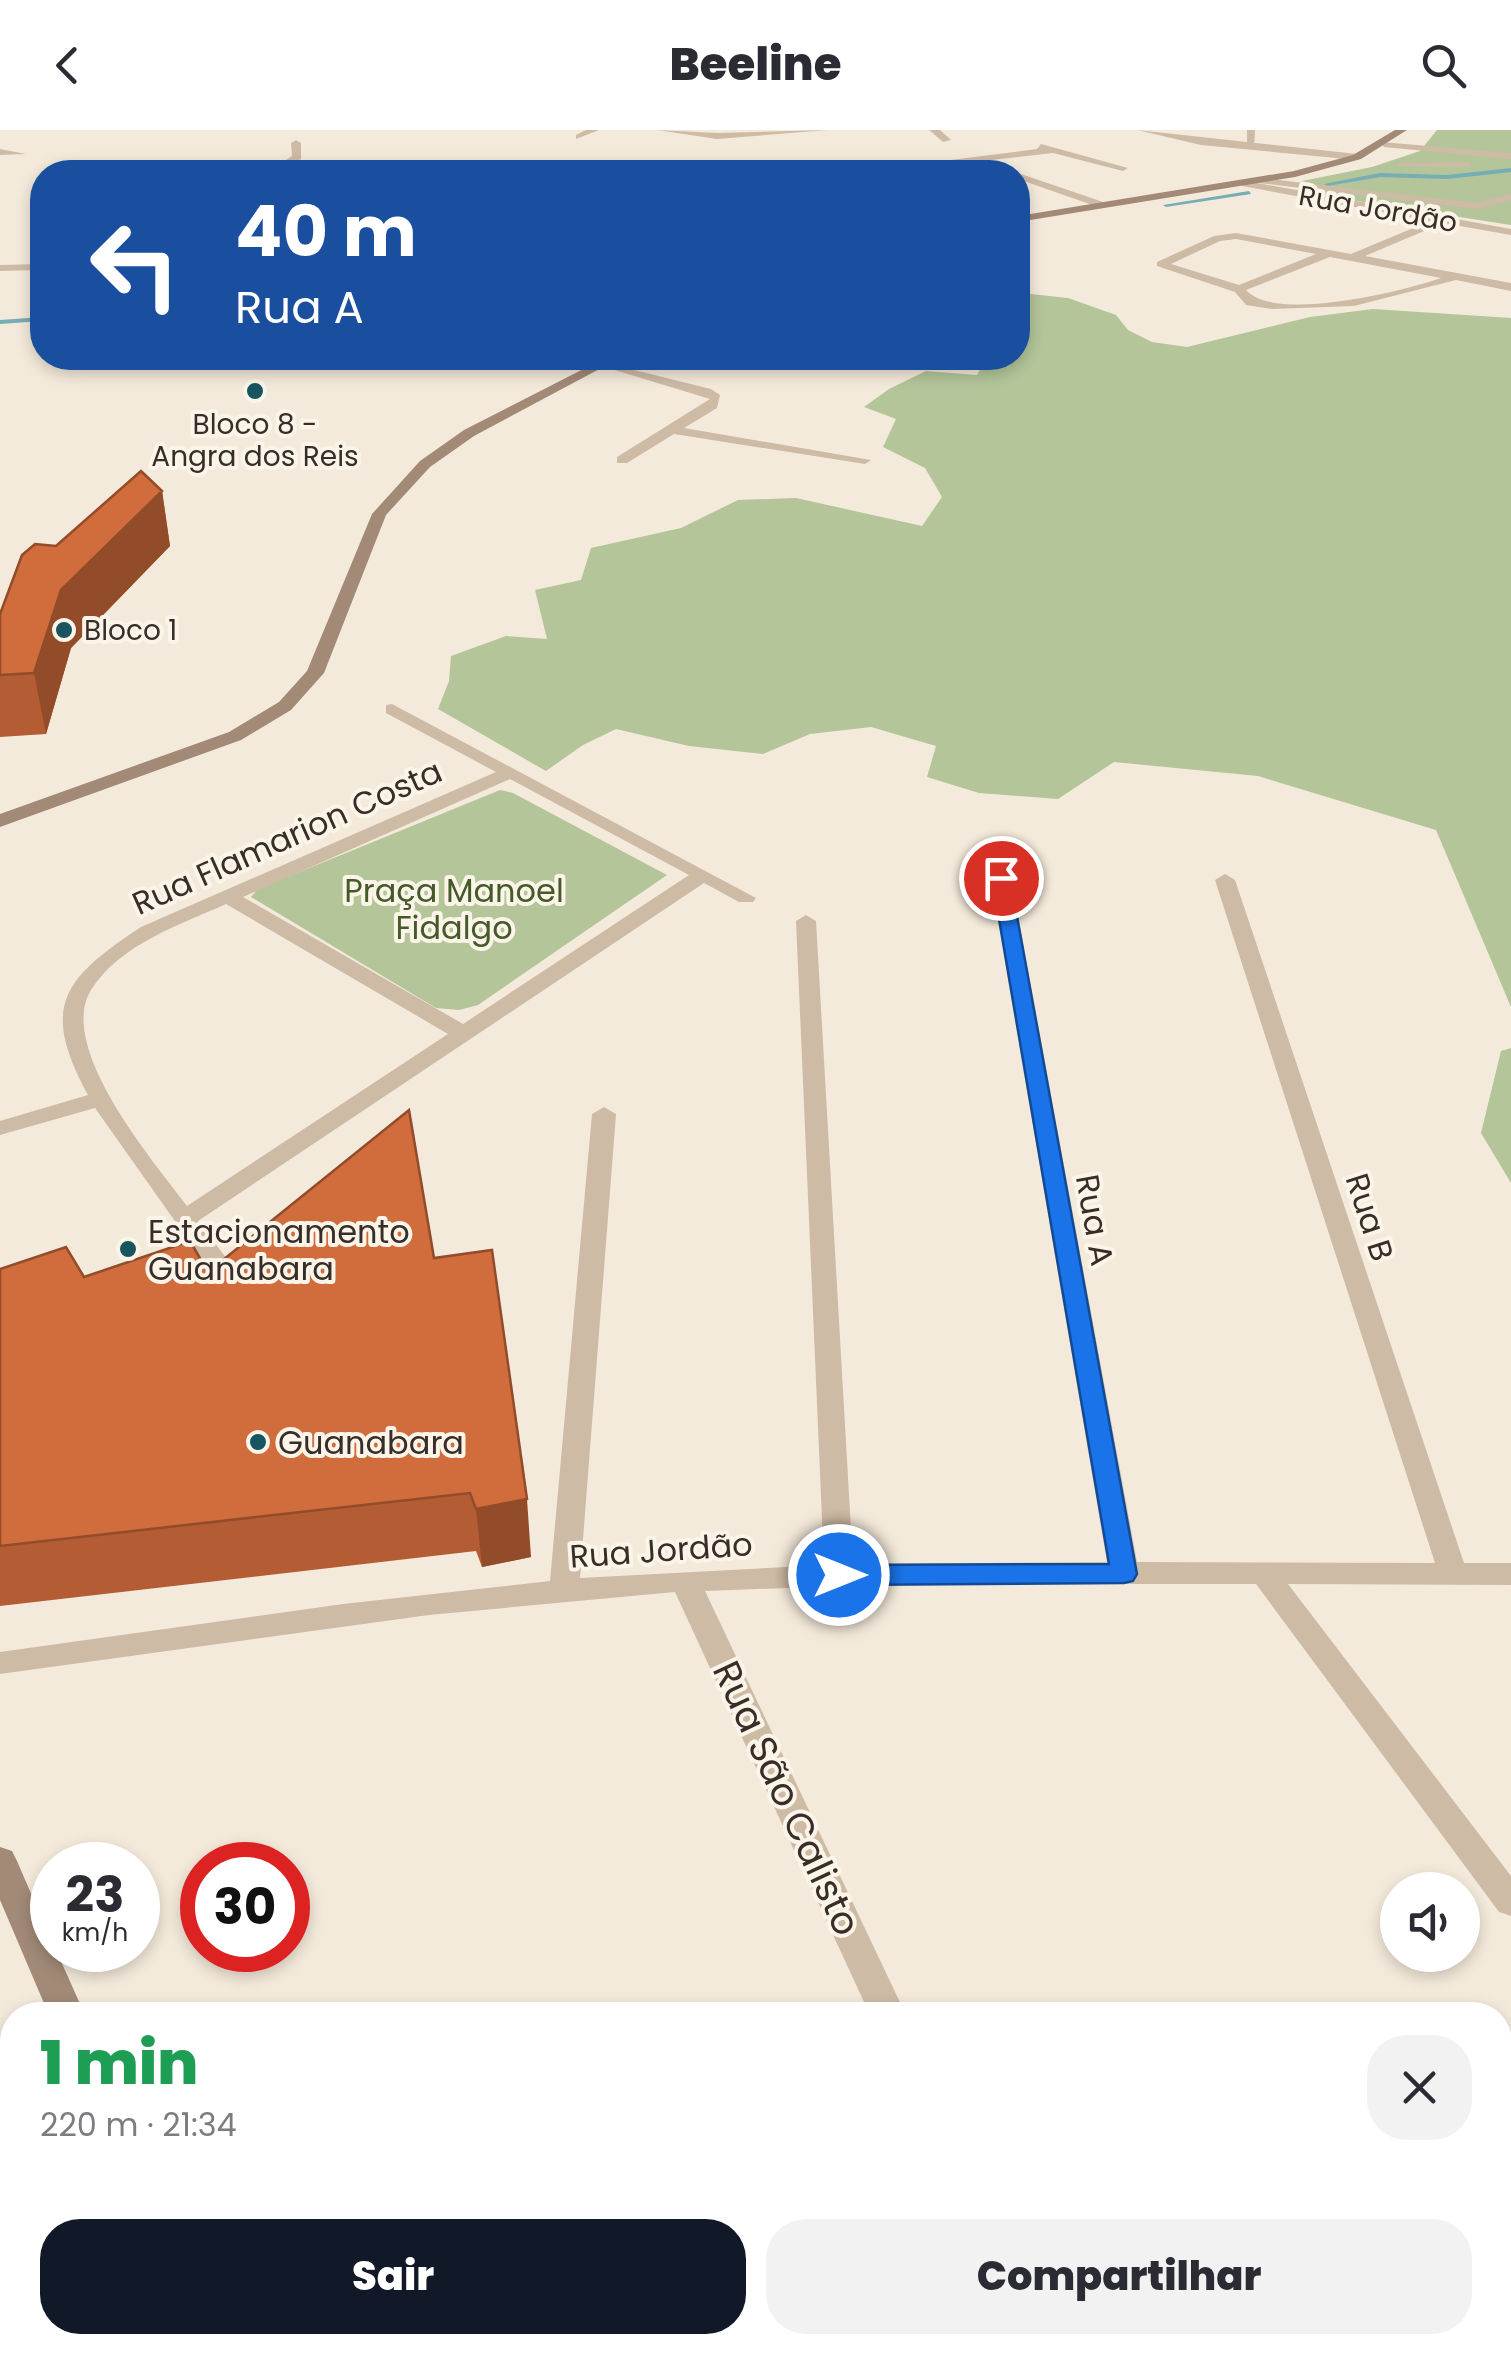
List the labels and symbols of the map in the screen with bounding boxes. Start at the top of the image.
street label: Rua Jordão [1296,176,1460,242]
marker: Bloco 8 - Angra dos Reis [244,380,266,402]
place label: Bloco 8 - Angra dos Reis [151,405,359,476]
place label: Bloco 1 [84,611,177,650]
marker: Bloco 1 [53,619,75,641]
street label: Rua Flamarion Costa [125,748,449,926]
pin [959,836,1044,921]
park label: Praça Manoel Fidalgo [344,868,564,950]
street label: Rua B [1335,1167,1405,1267]
street label: Rua A [1065,1171,1125,1269]
place label: Estacionamento Guanabara [148,1209,410,1291]
marker: Estacionamento Guanabara [117,1238,139,1260]
place label: Guanabara [278,1420,464,1465]
marker: Guanabara [247,1431,269,1453]
street label: Rua Jordão [568,1521,754,1579]
position arrow [787,1523,891,1627]
street label: Rua São Calisto [700,1652,874,1944]
speed limit sign: 30 [180,1842,310,1972]

